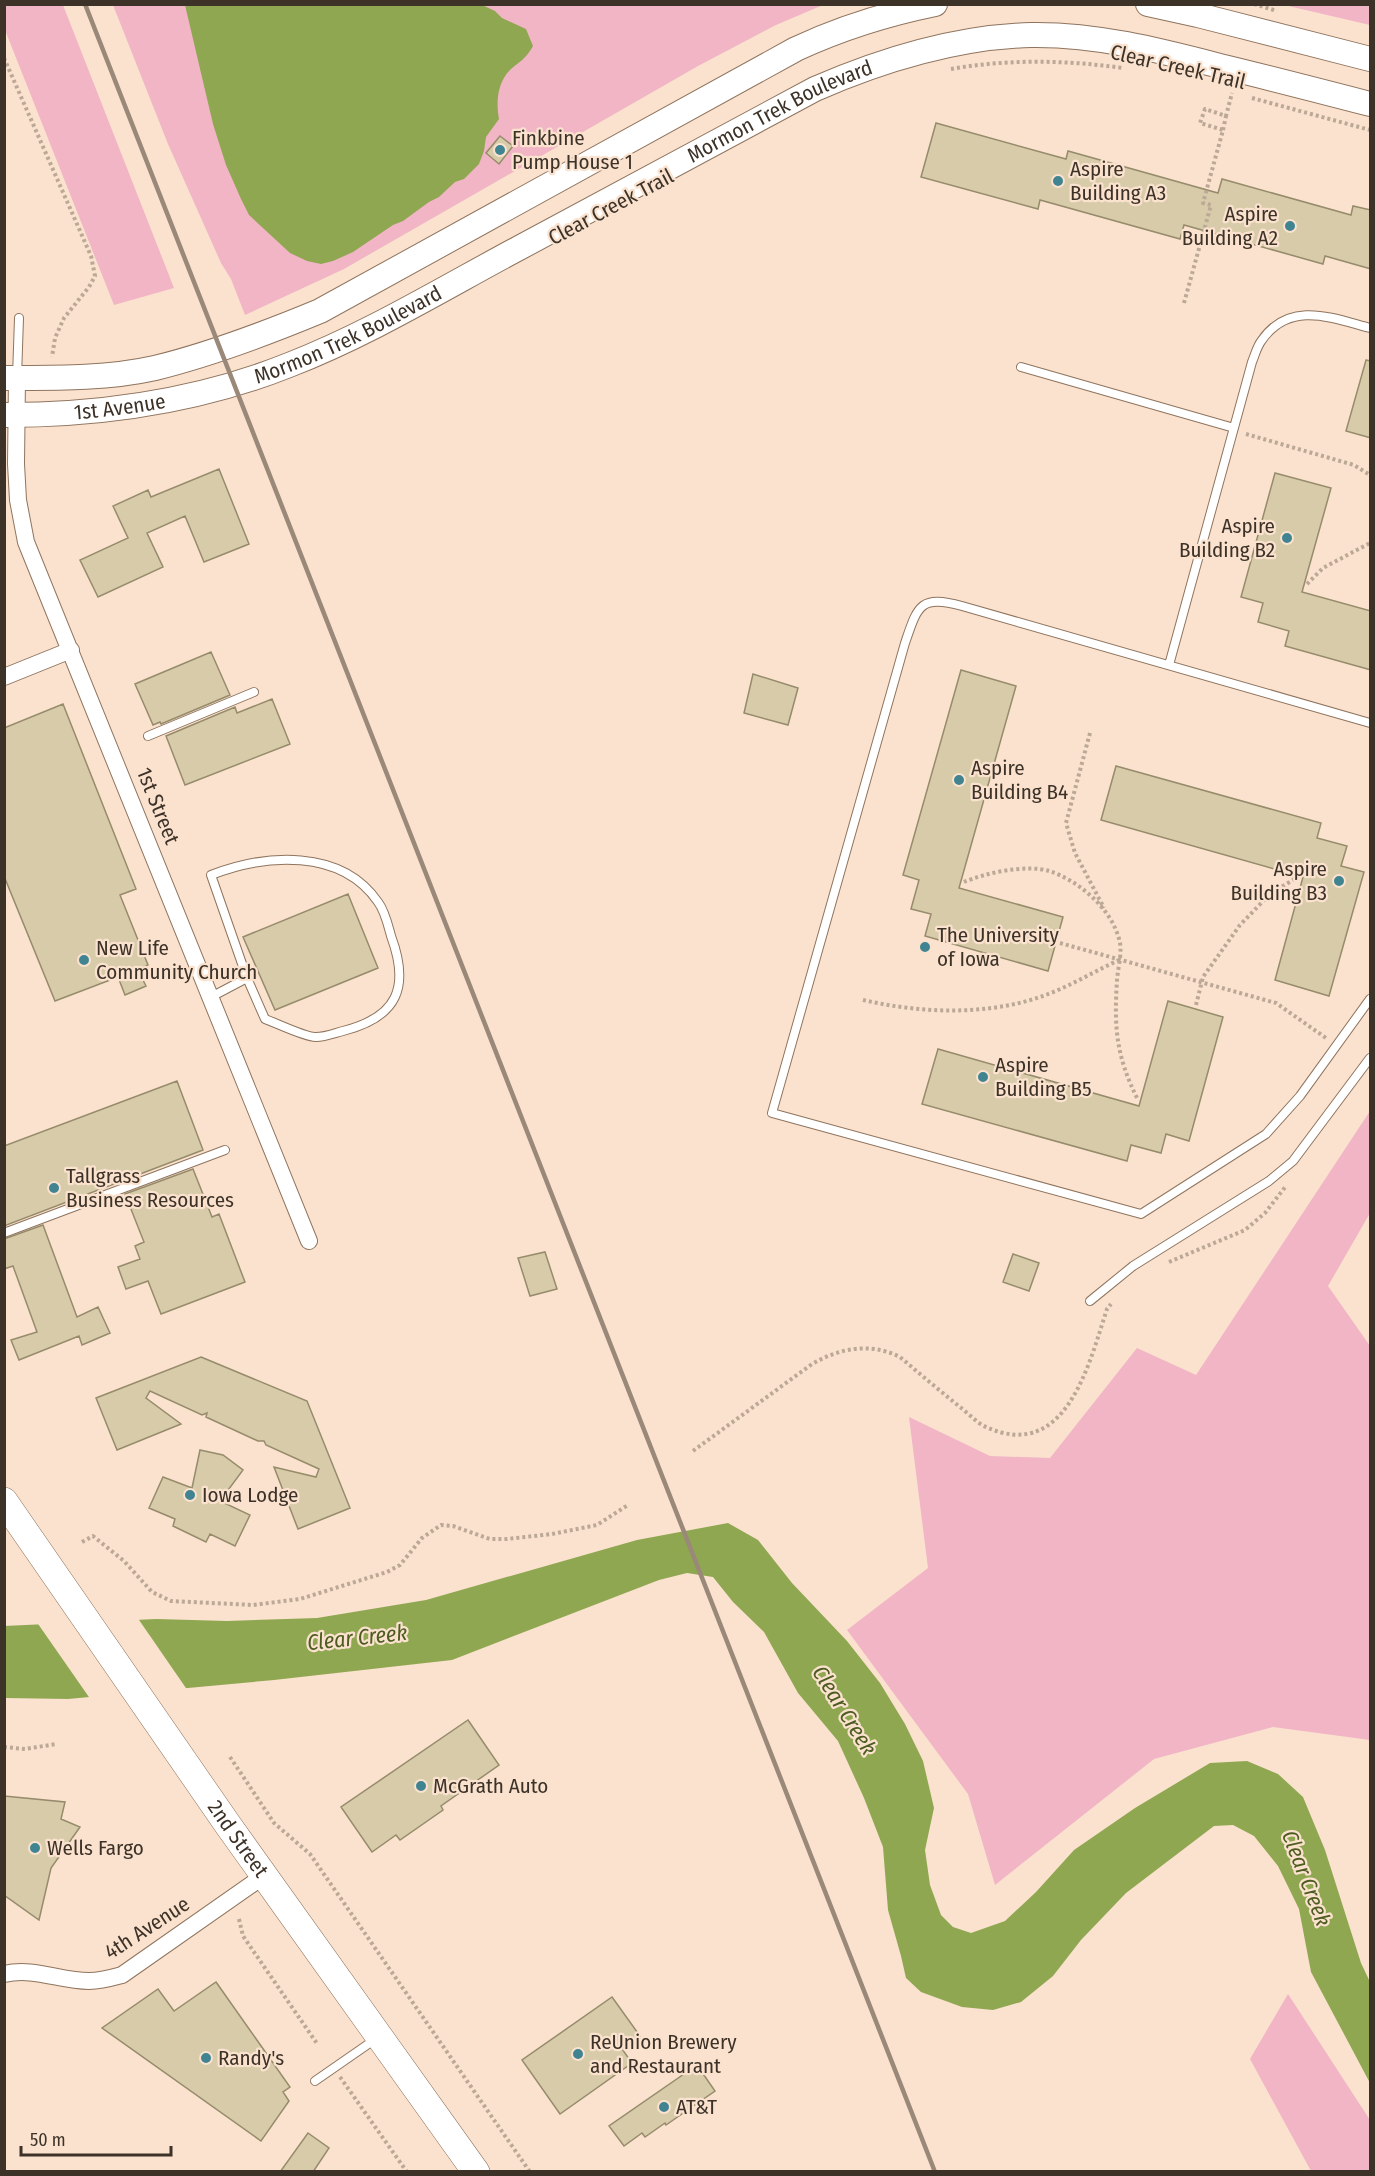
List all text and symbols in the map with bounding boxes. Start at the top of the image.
street label: Clear Creek Trail [1108,39,1249,95]
street label: Mormon Trek Boulevard [683,54,876,168]
place label: Finkbine Pump House 1 [512,125,633,175]
marker: Finkbine Pump House 1 [493,143,507,157]
place label: Aspire Building A3 [1070,156,1166,206]
street label: Clear Creek Trail [544,163,678,251]
marker: Aspire Building A3 [1051,174,1065,188]
place label: Aspire Building A2 [1182,201,1278,251]
marker: Aspire Building A2 [1283,219,1297,233]
street label: Mormon Trek Boulevard [251,280,446,390]
street label: 1st Avenue [73,388,168,425]
place label: Aspire Building B2 [1179,513,1275,563]
marker: Aspire Building B2 [1280,531,1294,545]
place label: Aspire Building B4 [971,755,1068,805]
street label: 1st Street [131,764,185,848]
marker: Aspire Building B4 [952,773,966,787]
place label: Aspire Building B3 [1230,856,1327,906]
marker: Aspire Building B3 [1332,874,1346,888]
place label: The University of Iowa [937,922,1060,972]
place label: New Life Community Church [96,935,257,985]
marker: The University of Iowa [918,940,932,954]
marker: New Life Community Church [77,953,91,967]
place label: Aspire Building B5 [995,1052,1092,1102]
marker: Aspire Building B5 [976,1070,990,1084]
place label: Tallgrass Business Resources [66,1163,234,1213]
marker: Tallgrass Business Resources [47,1181,61,1195]
place label: Iowa Lodge [202,1482,298,1508]
marker: Iowa Lodge [183,1488,197,1502]
water label: Clear Creek [306,1619,408,1656]
water label: Clear Creek [807,1661,883,1760]
place label: McGrath Auto [433,1773,548,1799]
marker: McGrath Auto [414,1779,428,1793]
street label: 2nd Street [202,1795,274,1882]
water label: Clear Creek [1276,1826,1337,1930]
place label: Wells Fargo [47,1835,144,1861]
marker: Wells Fargo [28,1841,42,1855]
street label: 4th Avenue [100,1891,194,1965]
place label: ReUnion Brewery and Restaurant [590,2029,737,2079]
place label: Randy's [218,2045,284,2071]
marker: ReUnion Brewery and Restaurant [571,2047,585,2061]
marker: Randy's [199,2051,213,2065]
place label: AT&T [676,2094,717,2120]
marker: AT&T [657,2100,671,2114]
scale bar [21,2119,171,2157]
text: 50 m [30,2129,66,2151]

